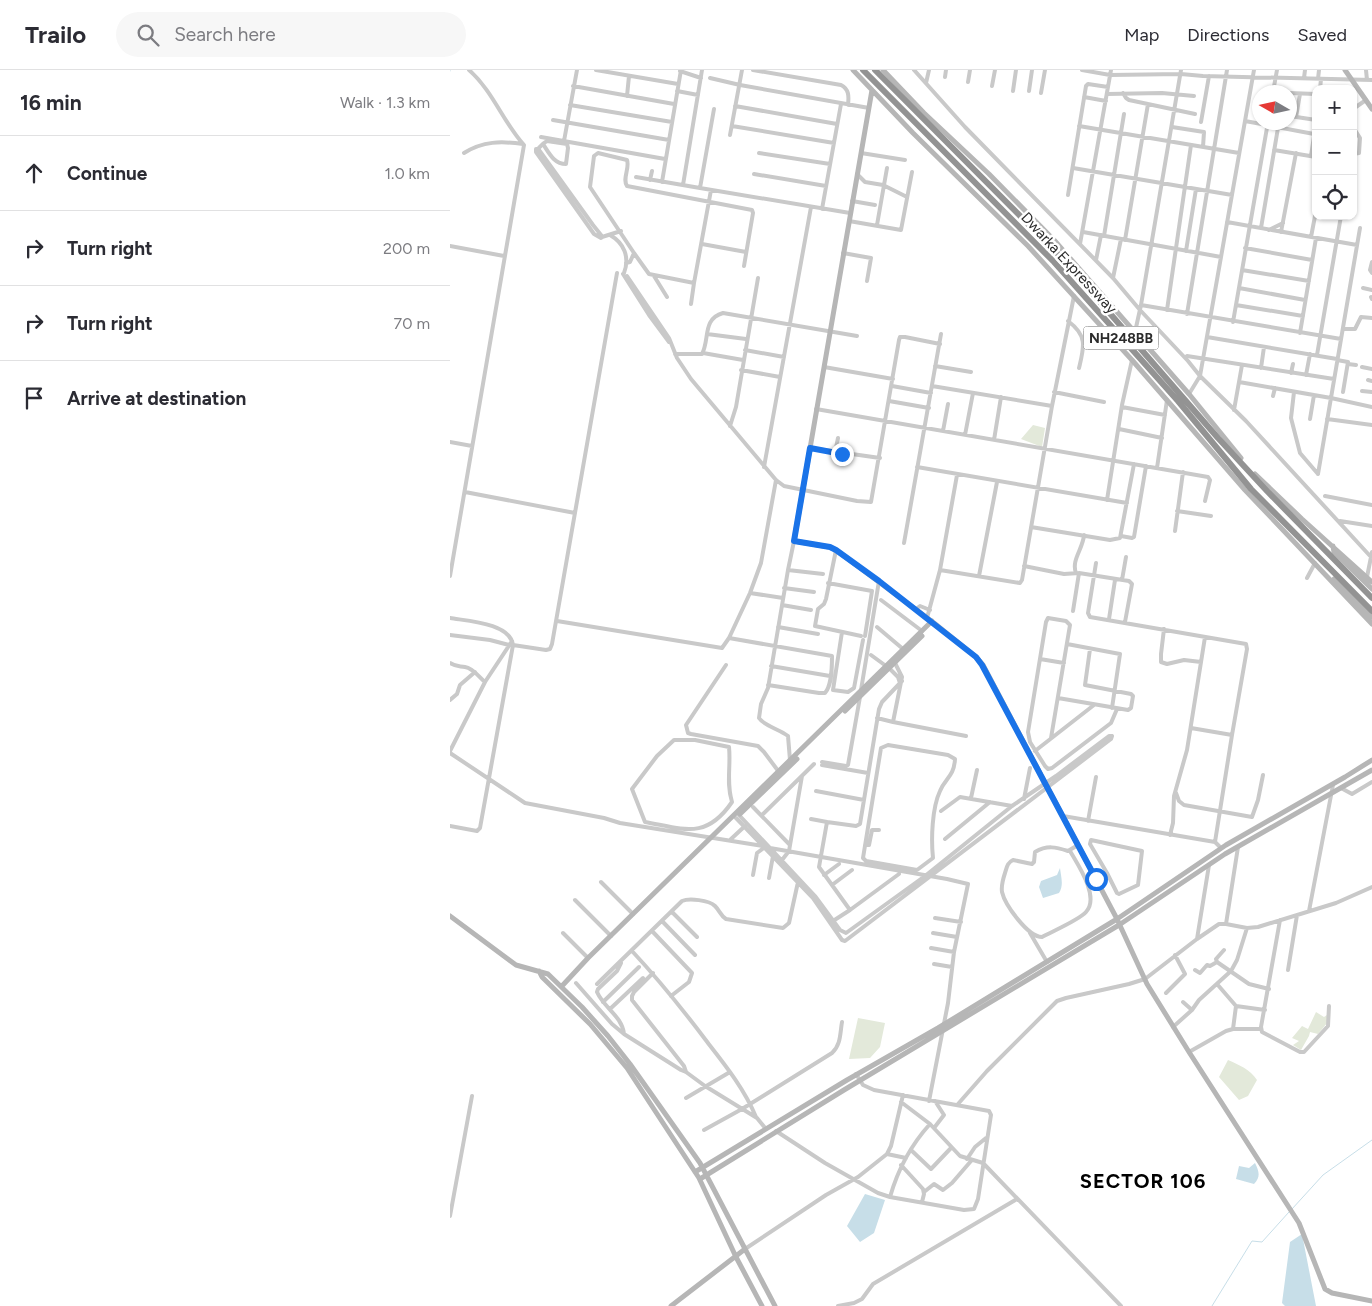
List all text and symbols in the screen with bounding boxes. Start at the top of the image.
search box [116,12,466,57]
text: Trailo [25,20,86,49]
icon: search [134,21,162,49]
text: Search here [174,23,276,46]
text: Map [1124,24,1159,46]
text: Directions [1187,24,1269,46]
text: Saved [1297,24,1347,46]
north arrow [1252,85,1297,130]
map controls [1312,85,1357,220]
button: + [1312,85,1357,130]
text: 16 min [20,90,82,115]
text: Walk · 1.3 km [340,93,430,112]
button: − [1312,130,1357,175]
icon: ahead [20,159,48,187]
text: Continue [67,162,147,185]
text: 1.0 km [384,164,430,183]
button: locate [1312,175,1357,220]
street label: Dwarka Expressway [1017,209,1121,318]
icon: right [20,234,48,262]
text: Turn right [67,237,153,260]
text: 200 m [383,239,430,258]
icon: right [20,309,48,337]
text: Turn right [67,312,153,335]
text: 70 m [394,314,430,333]
road number: NH248BB [1084,326,1158,350]
icon: arrive [20,384,48,412]
text: Arrive at destination [67,387,246,410]
route end [831,443,854,466]
route start [1085,868,1108,891]
district label: SECTOR 106 [1080,1169,1206,1193]

